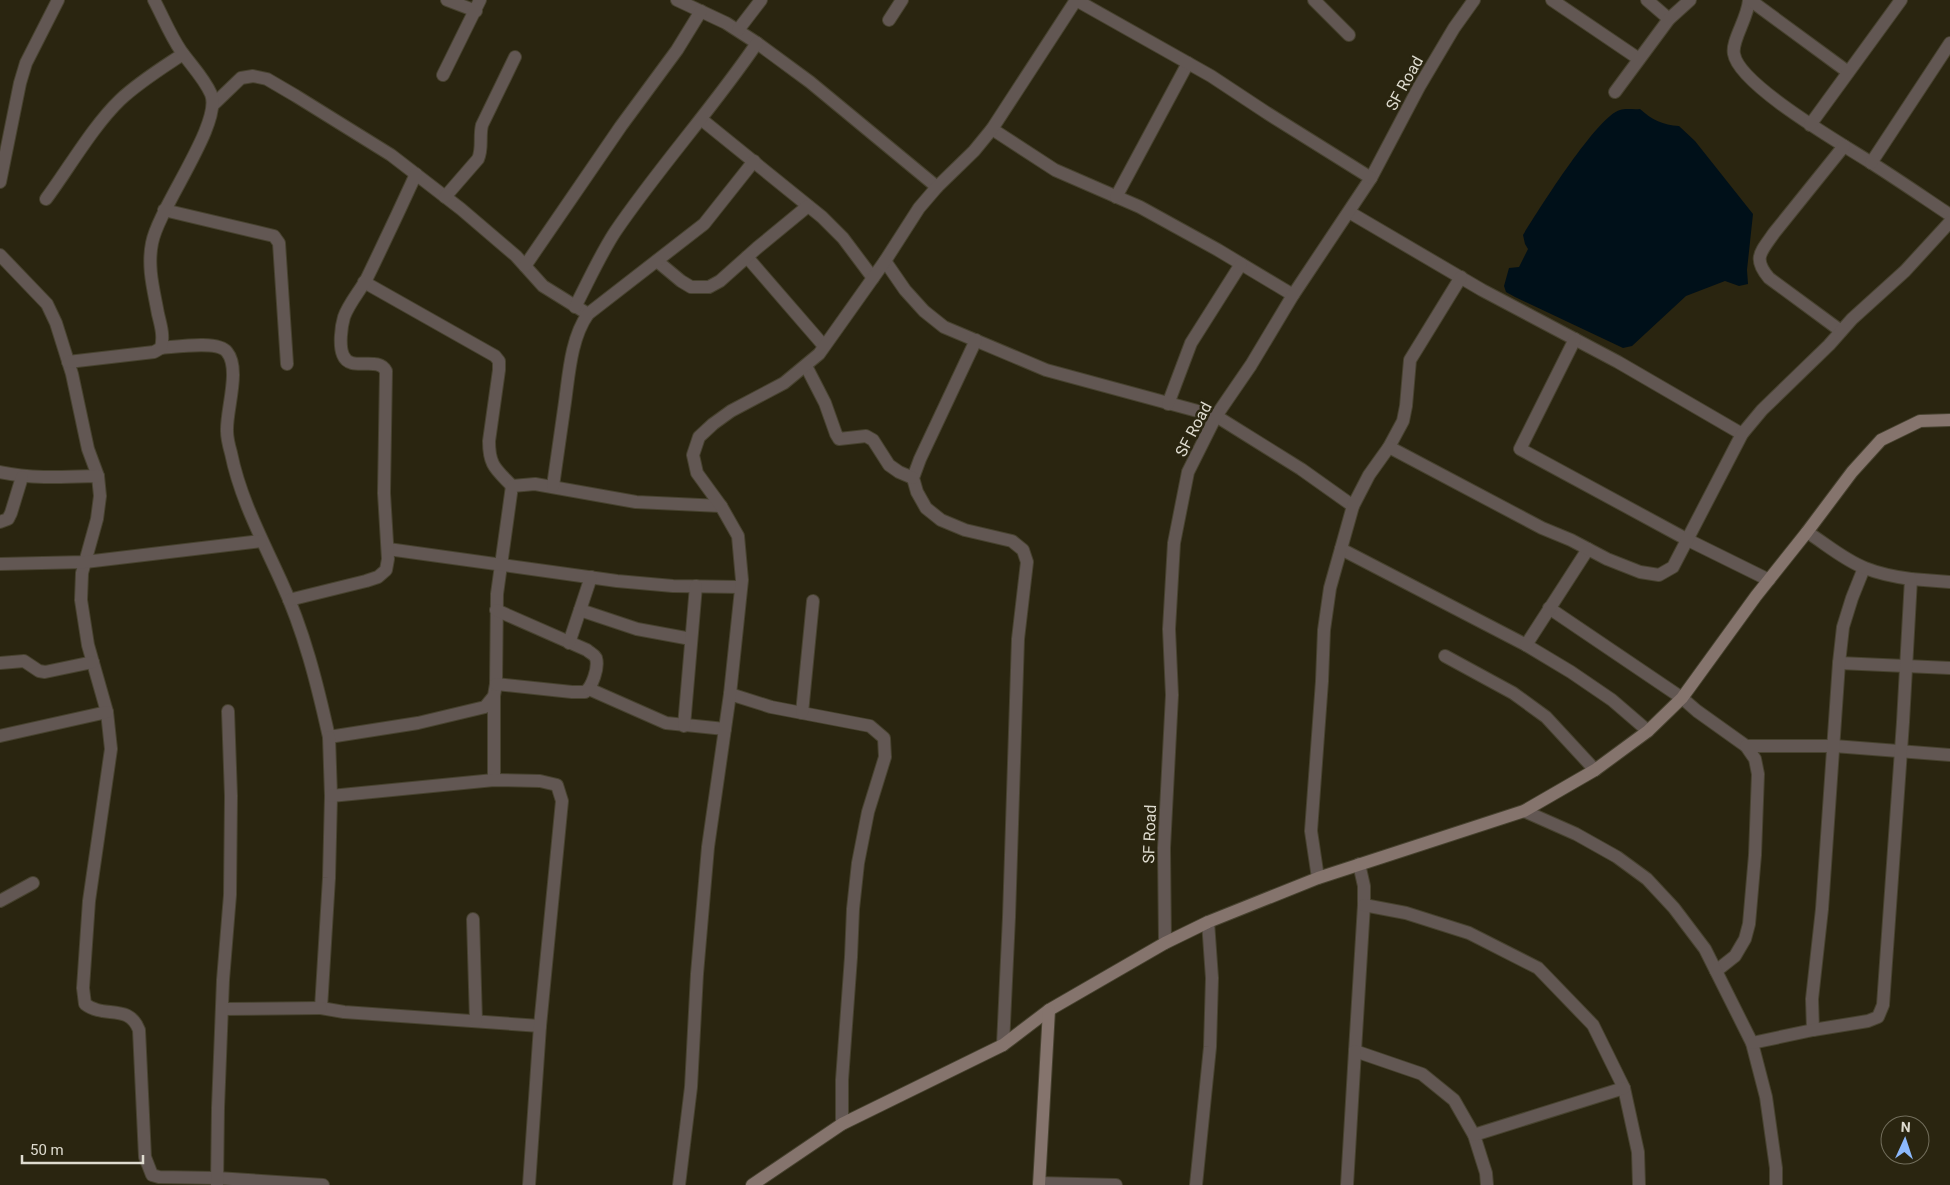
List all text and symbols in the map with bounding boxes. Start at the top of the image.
street label: SF Road [1382,53,1427,114]
street label: SF Road [1171,399,1216,460]
street label: SF Road [1139,804,1160,864]
north arrow [1880,1115,1930,1165]
text: N [1900,1119,1911,1135]
scale bar [22,1132,144,1164]
text: 50 m [30,1141,64,1159]

